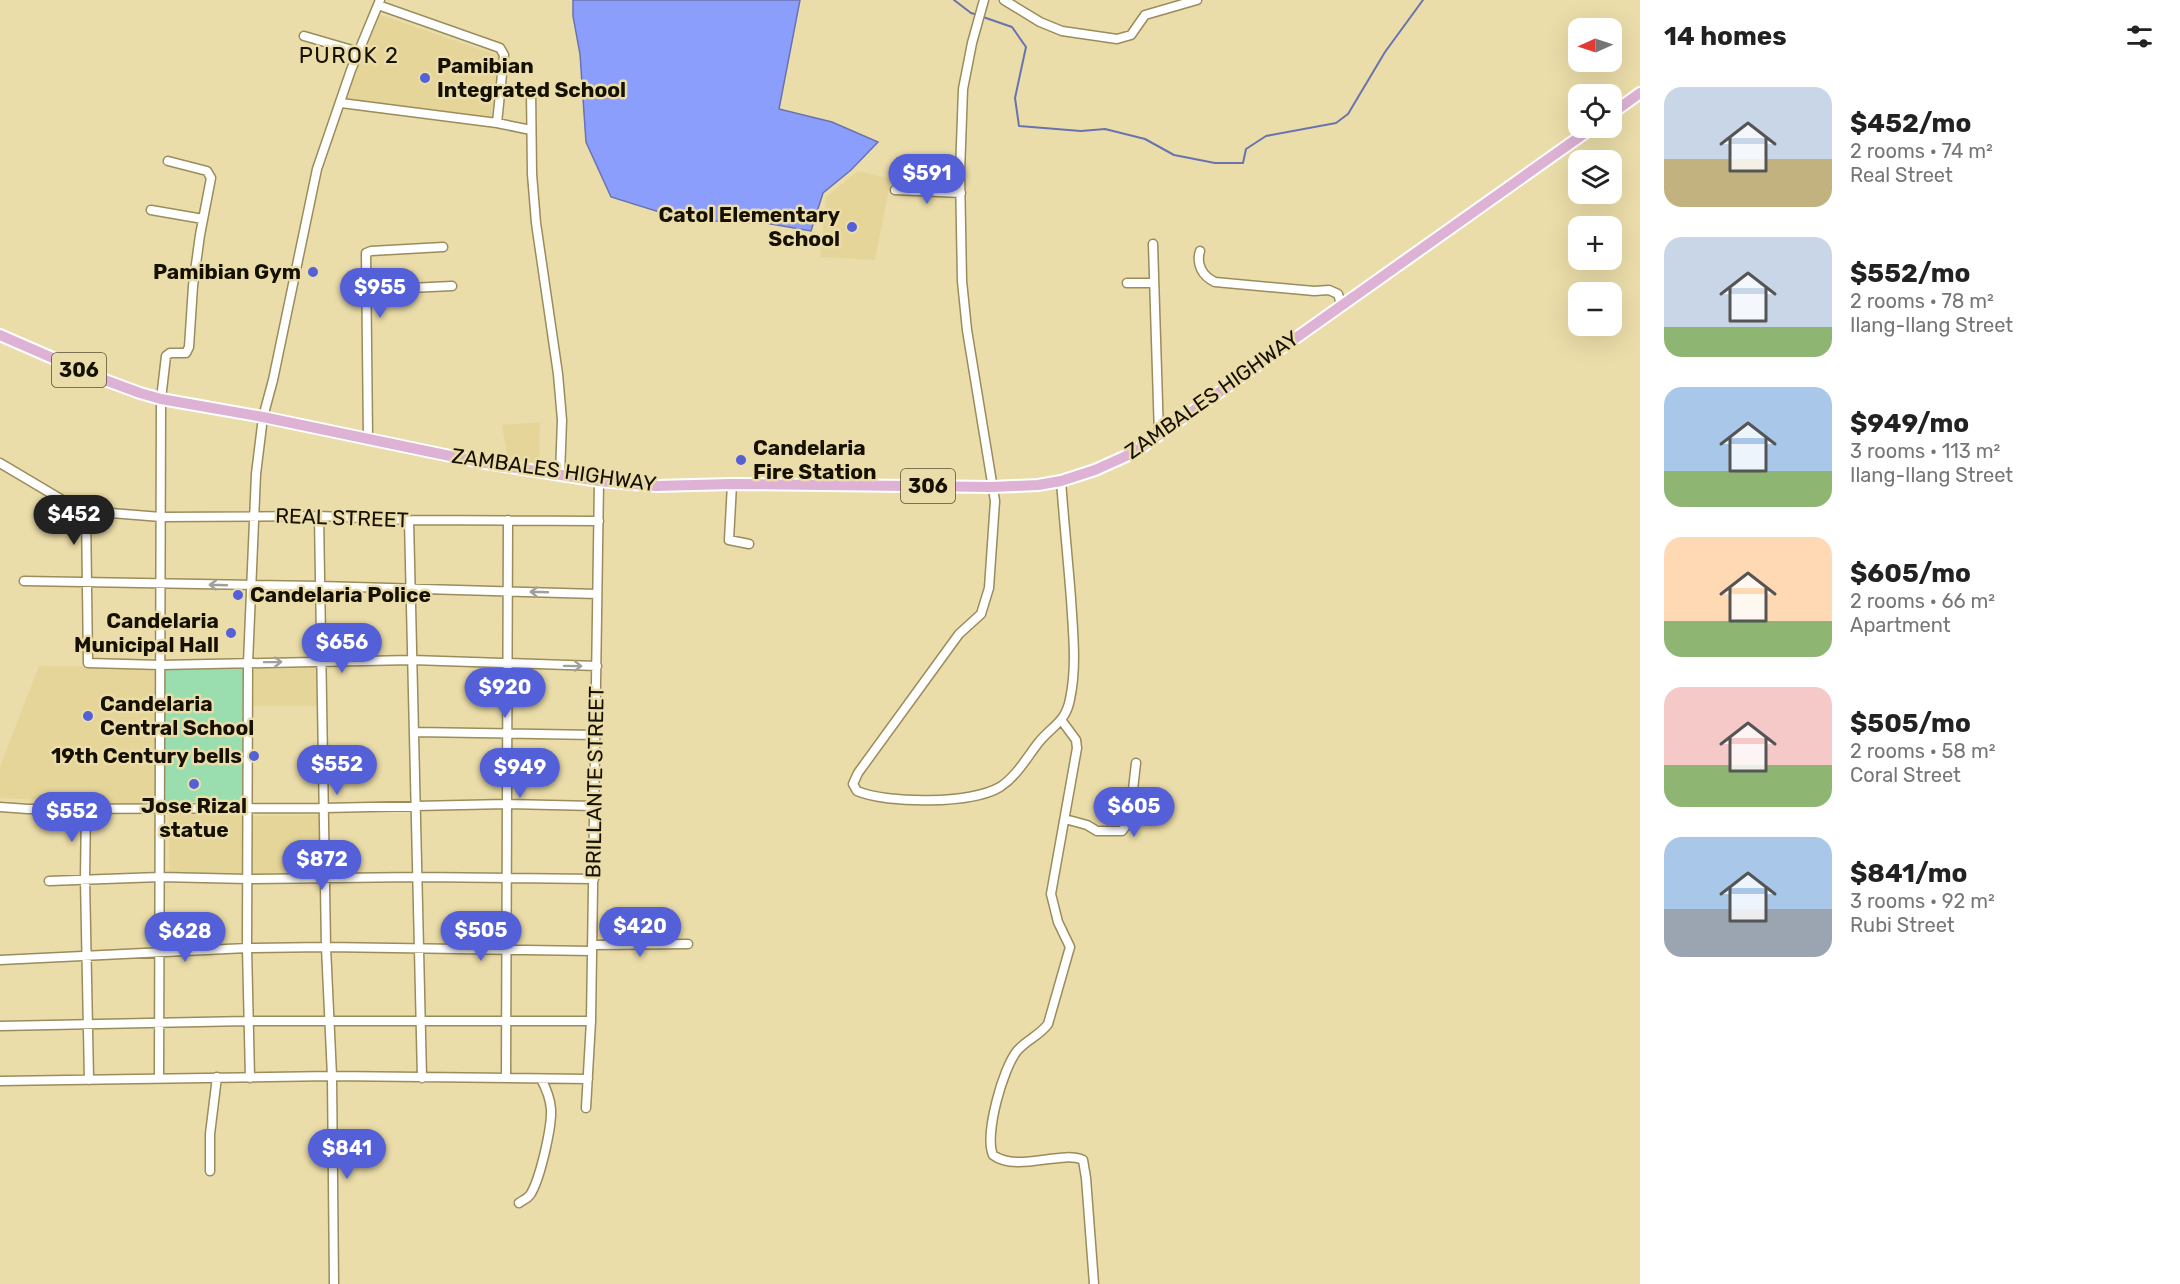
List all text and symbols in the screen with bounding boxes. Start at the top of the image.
north arrow [1568,18,1622,72]
map controls [1568,18,1622,336]
icon: filters [2123,20,2156,53]
text: 14 homes [1664,21,1787,52]
district label: PUROK 2 [299,42,399,69]
place label: Pamibian Integrated School [437,53,626,102]
marker: Pamibian Integrated School [418,71,432,85]
button: locate [1568,84,1622,138]
text: $452/mo [1850,108,1971,139]
icon: home [1712,111,1784,183]
text: 2 rooms · 74 m² [1850,139,1993,163]
button: layers [1568,150,1622,204]
pin: $591 [891,154,963,205]
text: $591 [902,161,952,185]
text: Real Street [1850,163,1953,187]
place label: Catol Elementary School [659,202,840,251]
button: + [1568,216,1622,270]
marker: Catol Elementary School [845,220,859,234]
text: $552/mo [1850,258,1970,289]
place label: Pamibian Gym [153,259,301,284]
icon: home [1712,261,1784,333]
marker: Pamibian Gym [306,265,320,279]
pin: $955 [344,268,416,319]
text: $955 [354,275,406,299]
button: − [1568,282,1622,336]
text: 2 rooms · 78 m² [1850,289,1994,313]
text: Ilang-Ilang Street [1850,313,2013,337]
street label: ZAMBALES HIGHWAY [1120,325,1303,464]
road number: 306 [52,353,106,387]
text: $949/mo [1850,408,1969,439]
icon: home [1712,411,1784,483]
place label: Candelaria Fire Station [753,435,877,484]
text: 3 rooms · 113 m² [1850,439,2000,463]
street label: ZAMBALES HIGHWAY [450,443,658,496]
marker: Candelaria Fire Station [734,453,748,467]
text: Ilang-Ilang Street [1850,463,2013,487]
road number: 306 [901,469,955,503]
pin: $452 [38,495,110,546]
text: $452 [48,502,100,526]
street label: REAL STREET [275,503,409,532]
text: $605/mo [1850,558,1971,589]
icon: home [1712,561,1784,633]
one-way arrow [208,579,228,590]
place label: Candelaria Police [250,582,431,607]
one-way arrow [529,587,549,598]
marker: Candelaria Police [231,588,245,602]
text: 2 rooms · 66 m² [1850,589,1995,613]
place label: Candelaria Municipal Hall [74,608,219,657]
text: Apartment [1850,613,1951,637]
pin: $656 [306,623,378,674]
marker: Candelaria Municipal Hall [224,626,238,640]
text: $656 [316,630,368,654]
one-way arrow [262,657,282,668]
one-way arrow [562,660,582,672]
pin: $920 [469,668,541,719]
text: $920 [479,675,531,699]
street label: BRILLANTE STREET [580,686,609,878]
place label: Candelaria Central School [100,691,254,740]
text: $505/mo [1850,708,1971,739]
marker: Candelaria Central School [81,709,95,723]
icon: home [1712,711,1784,783]
text: 2 rooms · 58 m² [1850,739,1996,763]
place label: 19th Century bells [51,743,242,768]
pin: $552 [301,745,373,796]
pin: $949 [484,748,556,799]
marker: 19th Century bells [247,749,261,763]
text: $552 [311,752,363,776]
text: $949 [494,755,546,779]
text: Coral Street [1850,763,1961,787]
marker: Jose Rizal statue [187,777,201,791]
pin: $605 [1098,787,1170,838]
pin: $552 [36,792,108,843]
place label: Jose Rizal statue [141,793,247,842]
text: $605 [1108,794,1160,818]
text: $552 [46,799,98,823]
pin: $872 [286,840,358,891]
text: $872 [296,847,348,871]
text: $841/mo [1850,858,1968,889]
icon: home [1712,861,1784,933]
text: 3 rooms · 92 m² [1850,889,1995,913]
pin: $420 [604,907,676,958]
pin: $505 [445,911,517,962]
pin: $628 [149,912,221,963]
text: Rubi Street [1850,913,1955,937]
text: $420 [613,914,667,938]
text: $505 [455,918,507,942]
text: $628 [159,919,211,943]
pin: $841 [311,1129,383,1180]
text: $841 [322,1136,372,1160]

